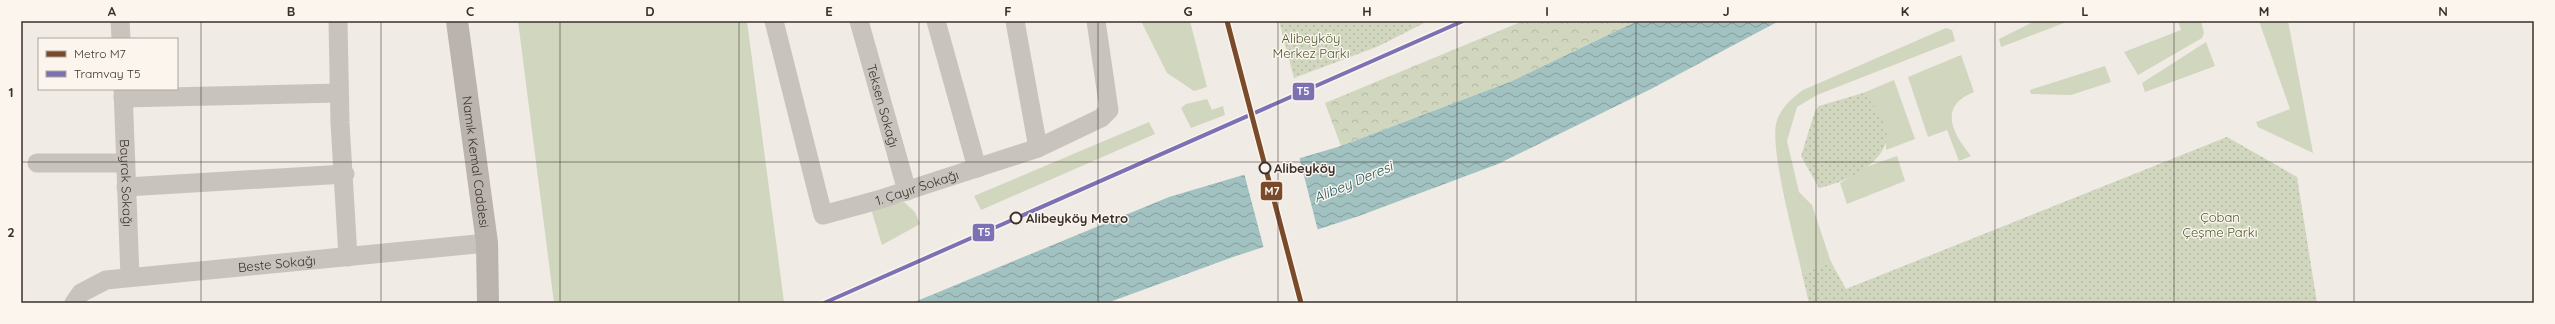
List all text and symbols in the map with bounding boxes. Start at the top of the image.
text: A [108,3,117,19]
text: B [287,3,295,19]
text: C [466,3,474,19]
text: D [645,3,655,19]
text: E [825,3,833,19]
text: F [1004,3,1012,19]
text: G [1183,3,1193,19]
text: H [1362,3,1372,19]
text: I [1545,3,1549,19]
text: J [1722,3,1730,19]
text: K [1901,3,1910,19]
text: L [2081,3,2089,19]
text: M [2259,3,2269,19]
text: N [2438,3,2448,19]
park label: Alibeyköy Merkez Parkı [1272,30,1350,61]
legend [38,38,178,90]
text: Metro M7 [74,46,126,61]
street label: Teksen Sokağı [864,62,902,149]
text: Tramvay T5 [74,66,141,81]
line badge: T5 [1292,82,1315,101]
text: 1 [8,84,14,100]
text: T5 [1296,84,1310,98]
street label: Namık Kemal Caddesi [459,95,493,229]
street label: Bayrak Sokağı [117,139,136,227]
water label: Alibey Deresi [1311,157,1397,207]
place label: Alibeyköy [1274,160,1335,176]
marker: Alibeyköy [1258,161,1272,175]
street label: 1. Çayır Sokağı [873,166,961,208]
line badge: M7 [1260,181,1283,201]
text: M7 [1264,184,1280,198]
park label: Çoban Çeşme Parkı [2183,209,2257,240]
place label: Alibeyköy Metro [1026,210,1128,226]
marker: Alibeyköy Metro [1009,211,1023,225]
line badge: T5 [972,223,995,242]
text: 2 [7,224,15,240]
text: T5 [977,225,991,239]
street label: Beste Sokağı [237,252,316,275]

